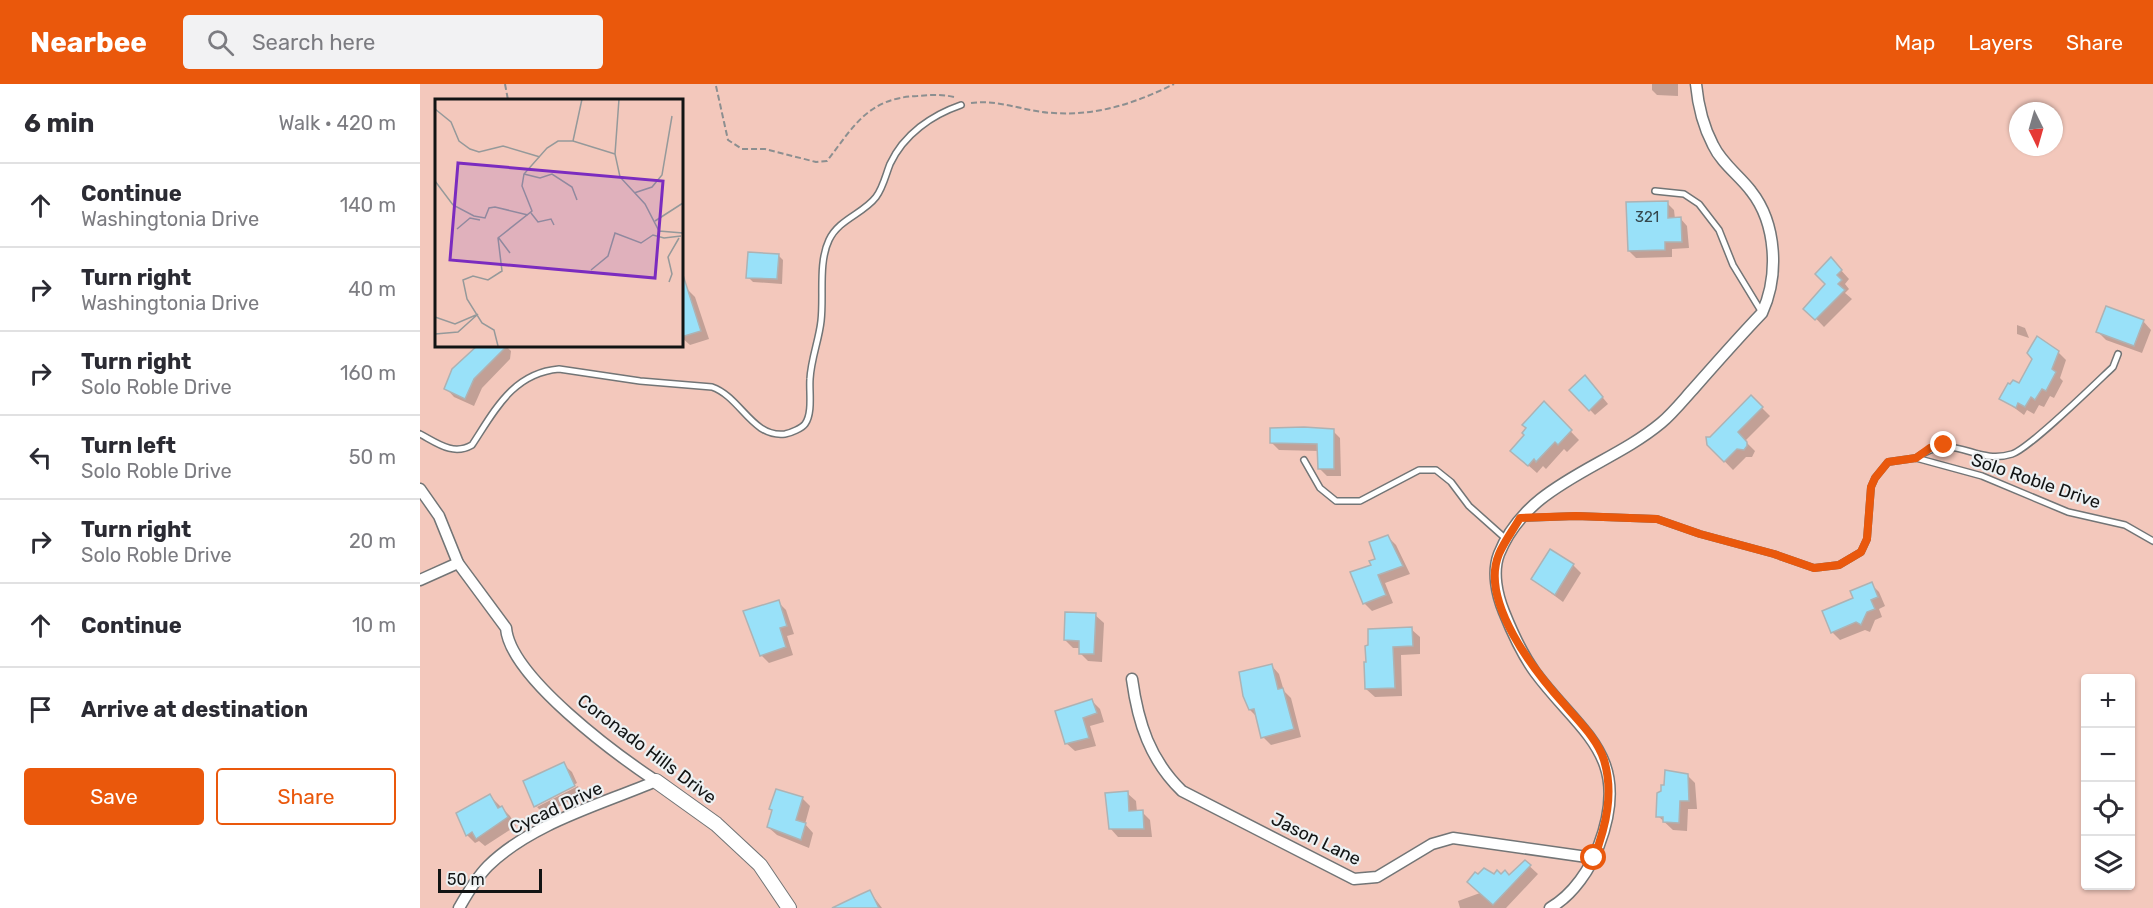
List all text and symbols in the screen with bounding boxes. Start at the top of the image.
search box [183,15,603,69]
text: Nearbee [30,26,147,59]
icon: search [204,26,237,59]
text: Search here [252,29,375,56]
text: Map [1894,30,1935,55]
text: Layers [1968,30,2033,55]
text: Share [2066,30,2123,55]
inset map [435,99,682,346]
north arrow [2009,102,2063,156]
text: 6 min [24,108,94,139]
text: Walk · 420 m [278,111,396,135]
text: Continue [81,180,182,207]
icon: ahead [24,189,57,222]
text: 140 m [340,193,396,217]
text: Washingtonia Drive [81,207,259,231]
house number: 321 [1635,208,1659,226]
text: Turn right [81,264,191,291]
icon: right [24,273,57,306]
text: 40 m [348,277,396,301]
text: Washingtonia Drive [81,291,259,315]
text: Turn right [81,348,191,375]
icon: right [24,357,57,390]
text: 160 m [340,361,396,385]
text: Solo Roble Drive [81,375,232,399]
route end [1930,431,1956,457]
text: Turn left [81,432,176,459]
icon: left [24,441,57,474]
text: 50 m [349,445,396,469]
street label: Solo Roble Drive [1968,449,2104,513]
text: Solo Roble Drive [81,459,232,483]
text: Turn right [81,516,191,543]
icon: right [24,525,57,558]
text: 20 m [349,529,396,553]
text: Solo Roble Drive [81,543,232,567]
icon: ahead [24,609,57,642]
text: Continue [81,612,182,639]
text: 10 m [352,613,396,637]
map controls [2081,674,2135,890]
button: + [2081,674,2135,728]
street label: Coronado Hills Drive [573,690,721,808]
icon: arrive [24,693,57,726]
text: Arrive at destination [81,696,308,723]
button: − [2081,728,2135,782]
button: Save [24,768,204,825]
button: Share [216,768,396,825]
street label: Cycad Drive [506,777,606,839]
button: locate [2081,782,2135,836]
street label: Jason Lane [1268,808,1364,870]
button: layers [2081,836,2135,890]
route start [1580,844,1606,870]
scale bar [438,866,542,894]
text: 50 m [447,870,485,889]

